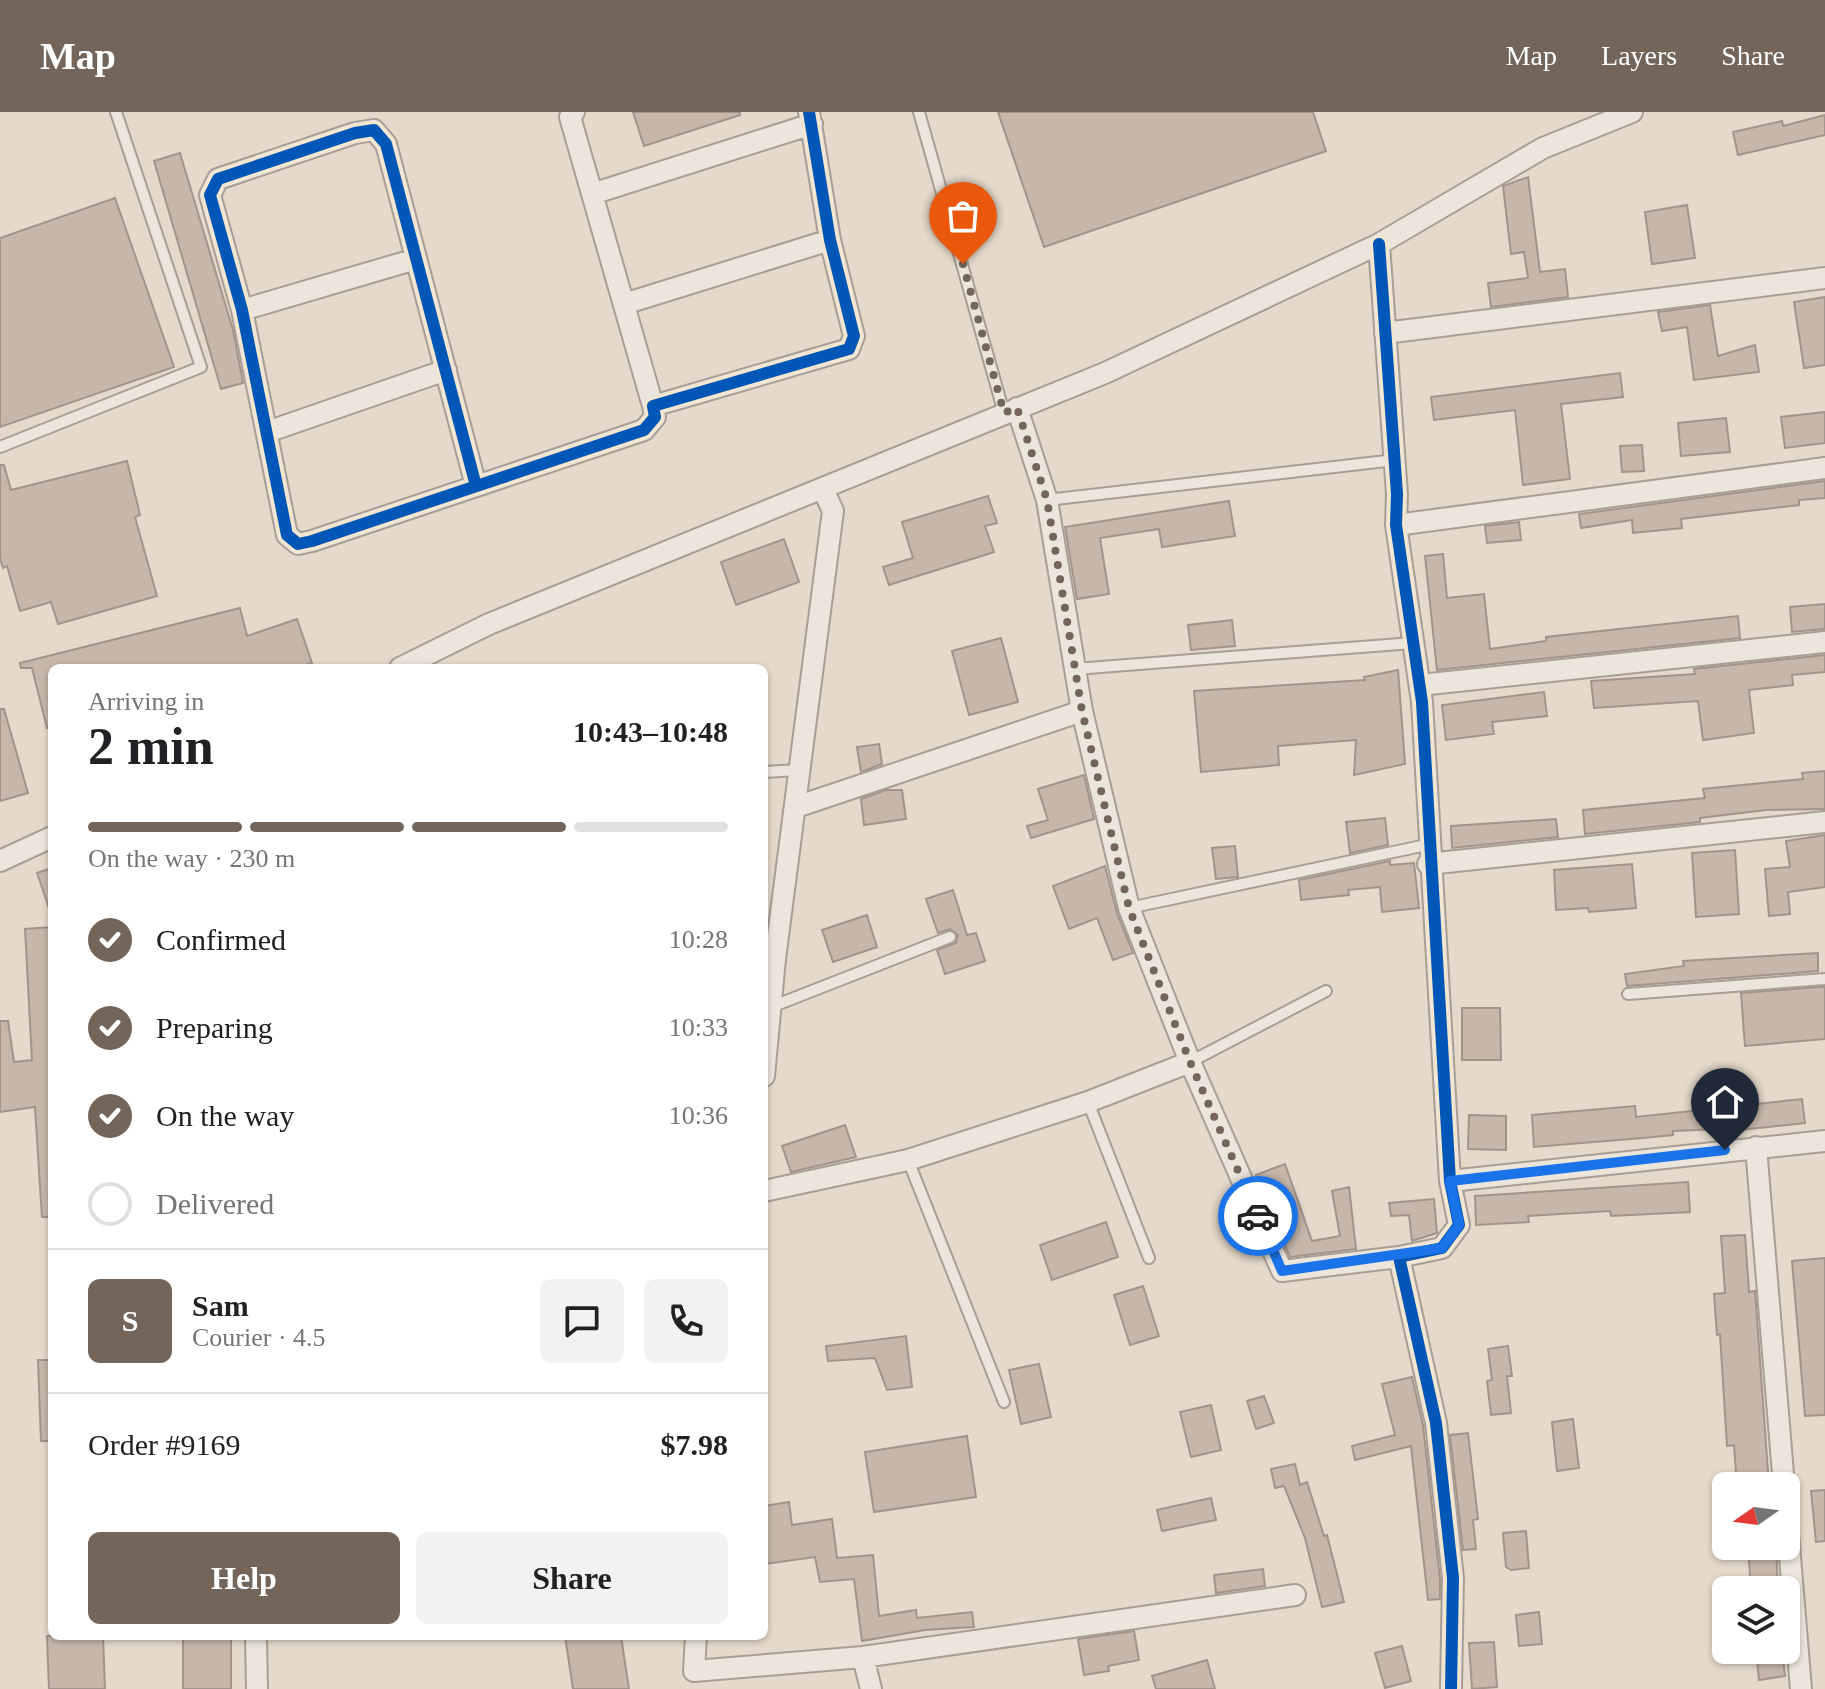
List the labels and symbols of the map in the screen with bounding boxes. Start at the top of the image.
pin [929,182,997,264]
pin [1691,1068,1759,1150]
courier [1218,1176,1298,1256]
north arrow [1712,1472,1800,1560]

